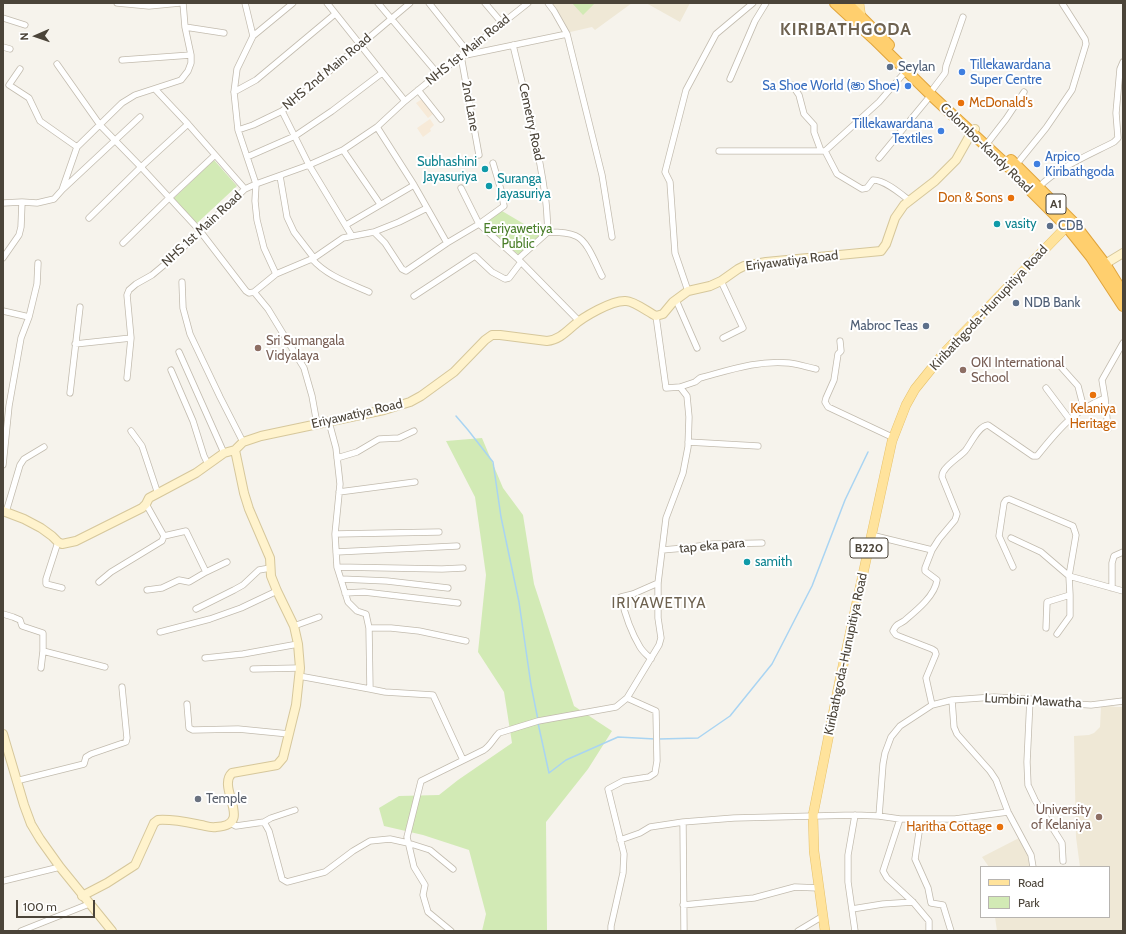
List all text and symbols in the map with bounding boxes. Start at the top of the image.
street label: NHS 1st Main Road [423,11,513,89]
north arrow [16,16,56,56]
district label: KIRIBATHGODA [780,20,912,40]
street label: NHS 2nd Main Road [279,30,375,114]
text: N [17,32,31,41]
place label: Tillekawardana Super Centre [970,57,1051,88]
place label: Seylan [898,59,935,75]
marker: Seylan [885,62,895,72]
marker: Tillekawardana Super Centre [957,67,967,77]
place label: Sa Shoe World (ෂා Shoe) [762,78,900,94]
street label: 2nd Lane [458,80,482,132]
marker: Sa Shoe World (ෂා Shoe) [903,81,913,91]
street label: Cemetry Road [515,82,547,162]
place label: McDonald's [969,95,1033,111]
marker: McDonald's [956,98,966,108]
street label: Colombo-Kandy Road [937,100,1035,196]
place label: Tillekawardana Textiles [852,116,933,147]
marker: Tillekawardana Textiles [936,126,946,136]
place label: Arpico Kiribathgoda [1045,149,1114,180]
place label: Subhashini Jayasuriya [417,154,477,185]
marker: Arpico Kiribathgoda [1032,159,1042,169]
marker: Subhashini Jayasuriya [480,164,490,174]
place label: Suranga Jayasuriya [497,171,551,202]
marker: Suranga Jayasuriya [484,181,494,191]
street label: NHS 1st Main Road [159,188,245,270]
place label: Don & Sons [938,190,1003,206]
marker: Don & Sons [1006,193,1016,203]
road number: A1 [1046,194,1066,214]
place label: vasity [1005,216,1037,232]
place label: CDB [1058,218,1083,234]
marker: vasity [992,219,1002,229]
park label: Eeriyawetiya Public [484,221,552,252]
marker: CDB [1045,221,1055,231]
street label: Kiribathgoda-Hunupitiya Road [927,242,1051,374]
street label: Eriyawatiya Road [745,248,839,274]
place label: NDB Bank [1024,295,1080,311]
marker: NDB Bank [1011,298,1021,308]
place label: Mabroc Teas [850,318,918,334]
marker: Mabroc Teas [921,321,931,331]
place label: Sri Sumangala Vidyalaya [266,333,345,364]
marker: Sri Sumangala Vidyalaya [253,343,263,353]
place label: OKI International School [971,355,1064,386]
marker: OKI International School [958,365,968,375]
marker: Kelaniya Heritage [1088,390,1098,400]
street label: Eriyawatiya Road [310,396,404,432]
place label: Kelaniya Heritage [1070,401,1116,432]
street label: tap eka para [678,535,746,557]
road number: B220 [850,538,888,558]
place label: samith [755,554,792,570]
marker: samith [742,557,752,567]
street label: Kiribathgoda-Hunupitiya Road [821,571,871,737]
district label: IRIYAWETIYA [611,595,707,613]
street label: Lumbini Mawatha [984,691,1082,711]
place label: Temple [206,791,247,807]
marker: Temple [193,794,203,804]
place label: University of Kelaniya [1031,802,1091,833]
marker: University of Kelaniya [1094,812,1104,822]
place label: Haritha Cottage [906,819,992,835]
marker: Haritha Cottage [995,822,1005,832]
legend [980,866,1110,918]
text: Road [1018,875,1044,890]
scale bar [18,892,97,918]
text: Park [1018,895,1040,910]
text: 100 m [23,899,57,914]

